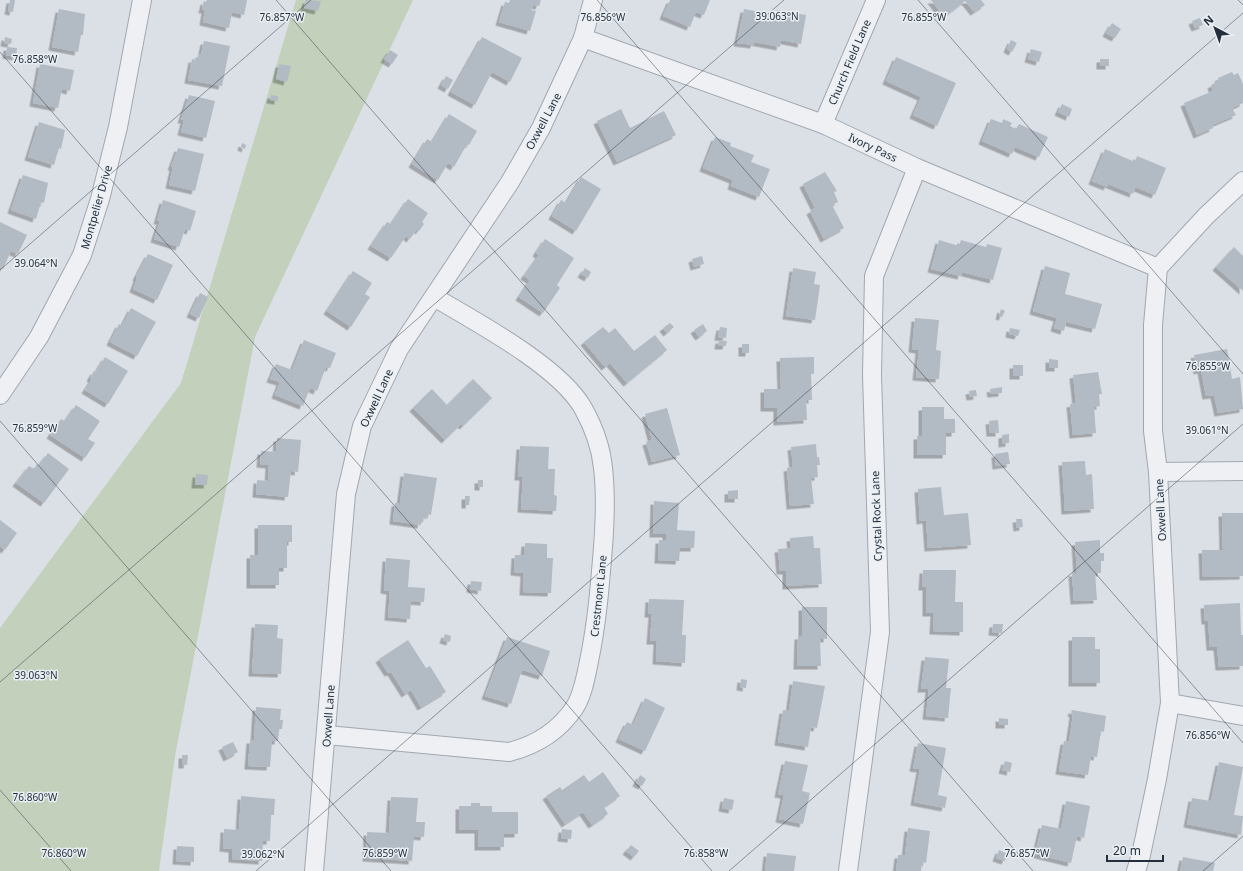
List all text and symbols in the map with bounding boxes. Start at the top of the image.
north arrow [1195,8,1235,48]
text: 39.063°N [755,9,799,23]
text: 76.857°W [260,10,305,24]
text: 76.856°W [581,10,626,24]
text: 76.855°W [902,10,947,24]
text: N [1200,11,1216,29]
street label: Church Field Lane [824,17,874,107]
text: 76.858°W [13,52,58,66]
street label: Oxwell Lane [522,90,564,152]
street label: Ivory Pass [846,129,900,165]
street label: Montpelier Drive [77,163,115,251]
text: 39.064°N [14,256,58,270]
text: 76.855°W [1186,359,1231,373]
street label: Oxwell Lane [356,366,396,430]
text: 76.859°W [13,421,58,435]
text: 39.061°N [1185,423,1229,437]
street label: Crystal Rock Lane [867,470,885,562]
street label: Oxwell Lane [1151,478,1169,542]
street label: Crestmont Lane [586,554,610,638]
text: 39.063°N [14,668,58,682]
street label: Oxwell Lane [318,684,338,748]
text: 76.856°W [1186,728,1231,742]
text: 76.860°W [13,790,58,804]
scale bar [1107,837,1163,863]
text: 20 m [1113,842,1141,859]
text: 76.860°W [42,846,87,860]
text: 76.859°W [363,846,408,860]
text: 76.858°W [684,846,729,860]
text: 76.857°W [1005,846,1050,860]
text: 39.062°N [241,847,285,861]

